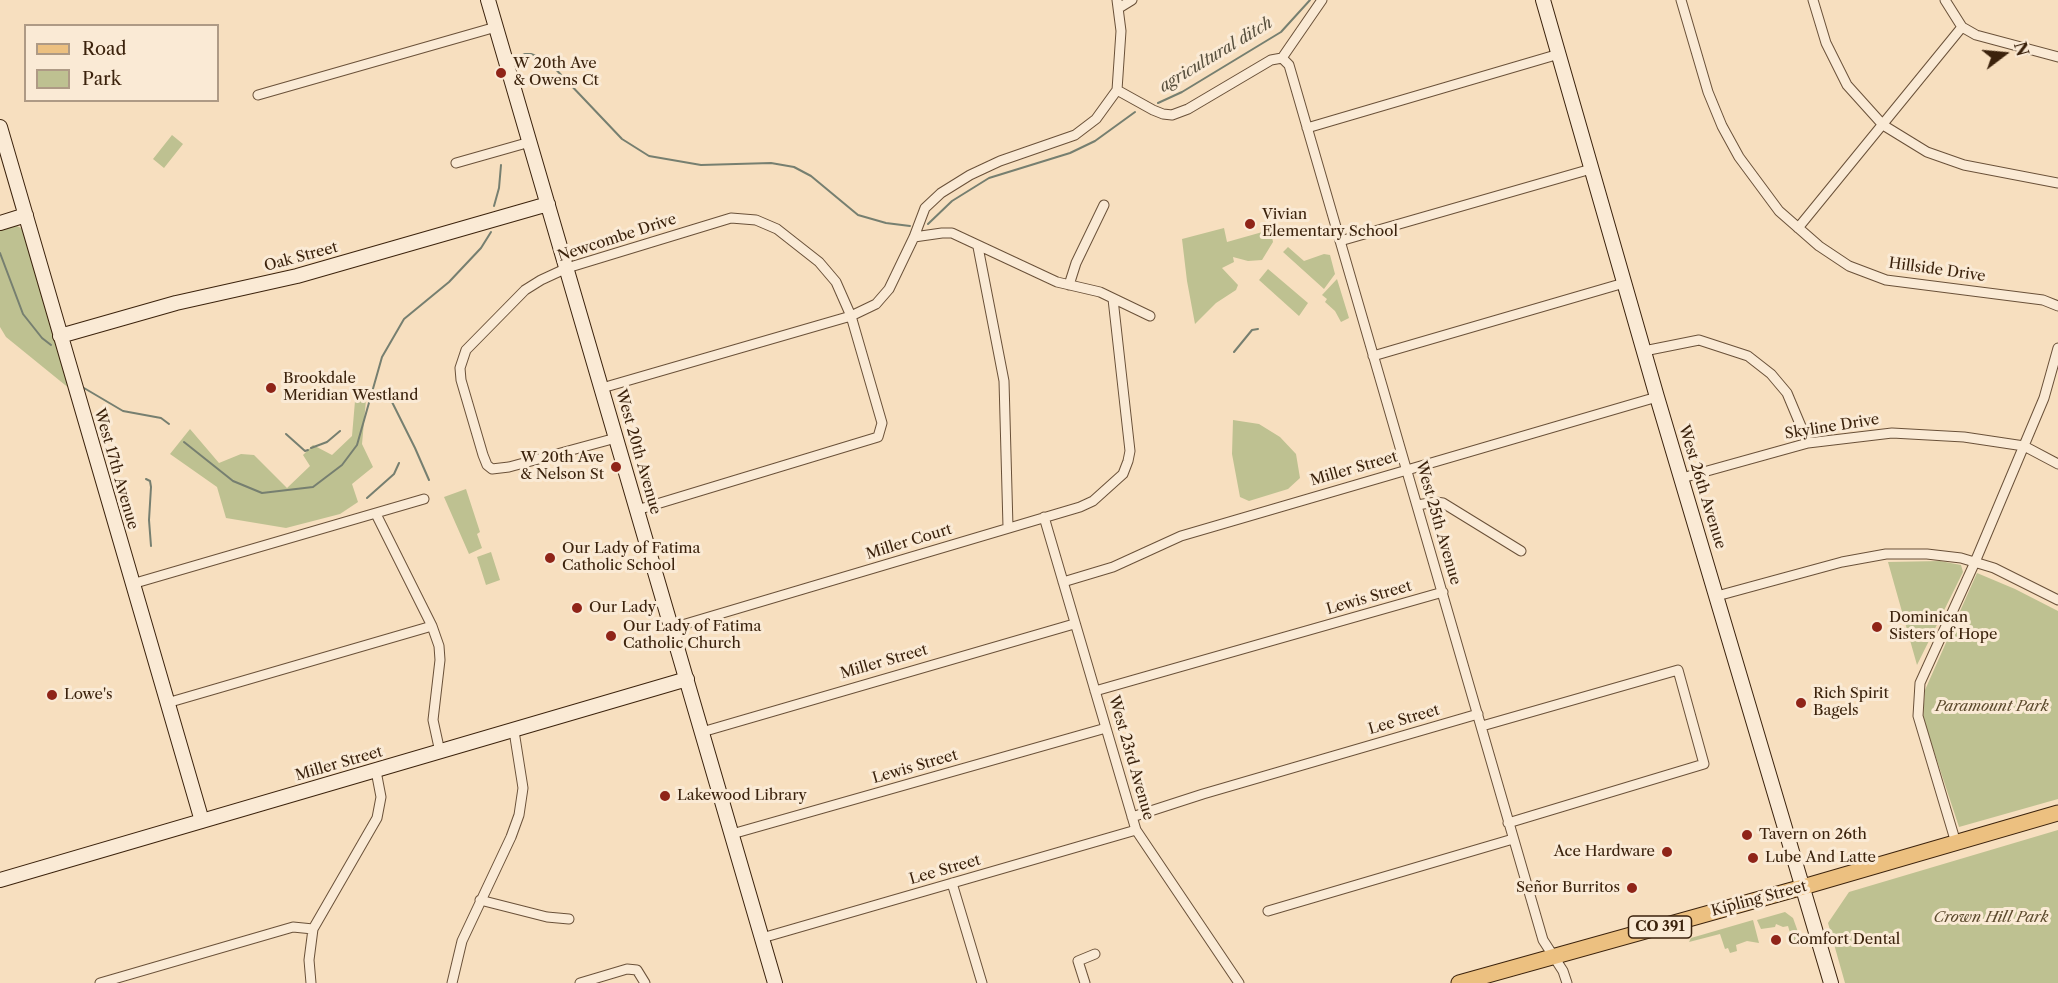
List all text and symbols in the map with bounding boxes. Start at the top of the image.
water label: agricultural ditch [1156,14,1276,96]
legend [24,24,219,102]
north arrow [1974,24,2034,84]
text: Road [82,38,127,60]
text: N [2010,40,2033,58]
place label: W 20th Ave & Owens Ct [513,55,599,90]
marker: W 20th Ave & Owens Ct [494,66,508,80]
text: Park [82,68,121,90]
place label: Vivian Elementary School [1262,206,1398,241]
street label: Newcombe Drive [555,210,679,266]
marker: Vivian Elementary School [1243,217,1257,231]
street label: Oak Street [262,239,340,275]
street label: Hillside Drive [1887,254,1987,286]
place label: Brookdale Meridian Westland [283,370,418,405]
marker: Brookdale Meridian Westland [264,381,278,395]
street label: West 20th Avenue [612,387,664,517]
street label: West 17th Avenue [90,406,142,532]
street label: Skyline Drive [1783,411,1881,443]
street label: West 26th Avenue [1675,423,1729,551]
street label: Miller Street [1308,448,1400,490]
place label: W 20th Ave & Nelson St [520,449,604,484]
street label: West 25th Avenue [1412,459,1464,587]
marker: W 20th Ave & Nelson St [609,460,623,474]
street label: Miller Court [864,520,954,564]
place label: Our Lady of Fatima Catholic School [562,540,700,575]
marker: Our Lady of Fatima Catholic School [543,551,557,565]
street label: Lewis Street [1324,577,1414,619]
place label: Our Lady [589,599,656,617]
marker: Our Lady [570,601,584,615]
place label: Dominican Sisters of Hope [1889,609,1997,644]
place label: Our Lady of Fatima Catholic Church [623,618,761,653]
marker: Dominican Sisters of Hope [1870,620,1884,634]
marker: Our Lady of Fatima Catholic Church [604,629,618,643]
street label: Miller Street [838,641,930,683]
place label: Rich Spirit Bagels [1813,685,1889,720]
place label: Lowe's [64,686,113,704]
marker: Lowe's [45,688,59,702]
street label: West 23rd Avenue [1105,694,1157,822]
marker: Rich Spirit Bagels [1794,696,1808,710]
park label: Paramount Park [1935,698,2049,716]
street label: Lee Street [1366,701,1442,739]
street label: Miller Street [293,743,385,785]
street label: Lewis Street [870,746,960,788]
place label: Lakewood Library [677,787,807,805]
marker: Lakewood Library [658,789,672,803]
place label: Tavern on 26th [1759,826,1867,844]
marker: Tavern on 26th [1740,828,1754,842]
place label: Ace Hardware [1554,843,1655,861]
marker: Ace Hardware [1660,845,1674,859]
place label: Lube And Latte [1765,849,1876,867]
street label: Lee Street [907,851,983,889]
marker: Lube And Latte [1746,851,1760,865]
street label: Kipling Street [1709,878,1809,920]
place label: Señor Burritos [1516,879,1620,897]
marker: Señor Burritos [1625,881,1639,895]
park label: Crown Hill Park [1934,909,2048,927]
road number: CO 391 [1628,916,1692,938]
place label: Comfort Dental [1788,931,1900,949]
marker: Comfort Dental [1769,933,1783,947]

